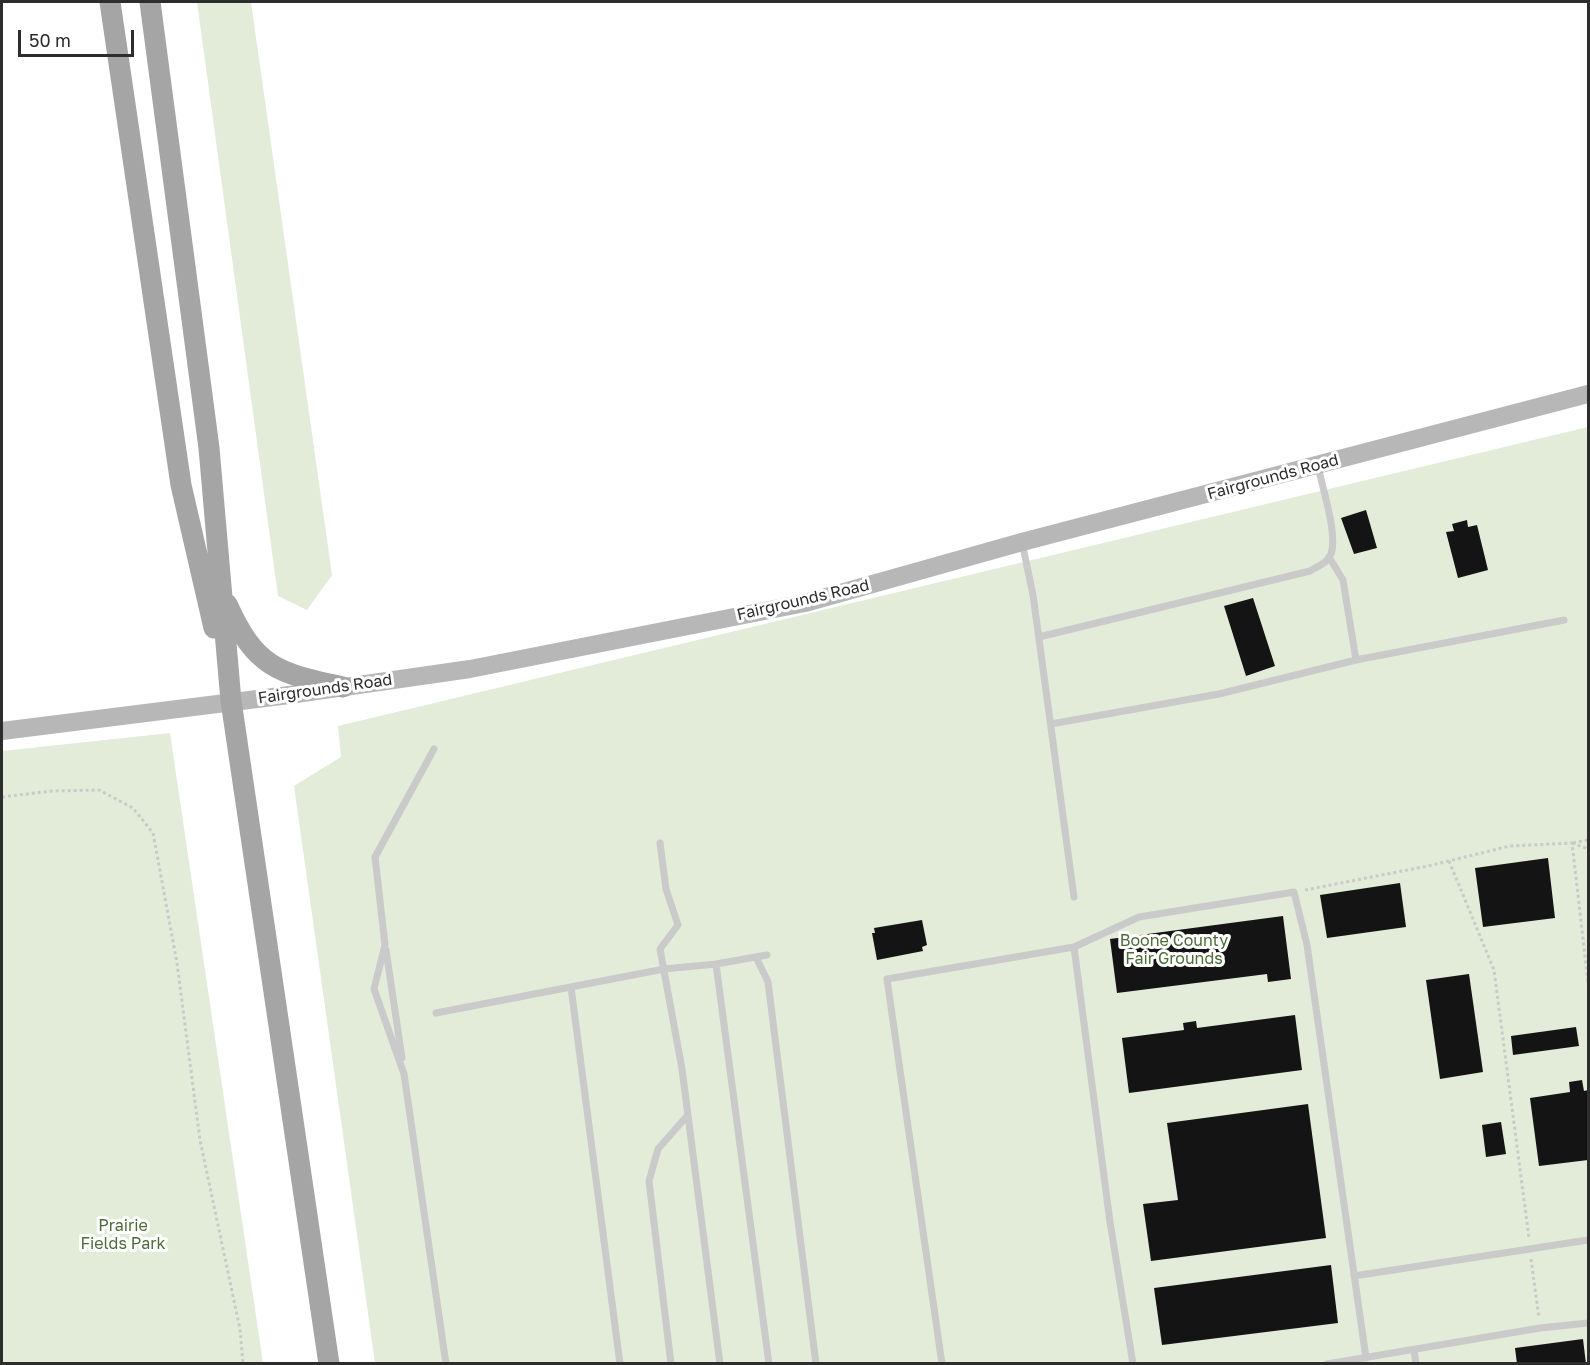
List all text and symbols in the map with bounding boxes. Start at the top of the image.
scale bar [21,18,136,56]
text: 50 m [29,29,71,51]
street label: Fairgrounds Road [1205,450,1341,504]
street label: Fairgrounds Road [735,575,871,625]
street label: Fairgrounds Road [257,670,393,708]
park label: Boone County Fair Grounds [1120,931,1228,969]
park label: Prairie Fields Park [80,1216,166,1254]

